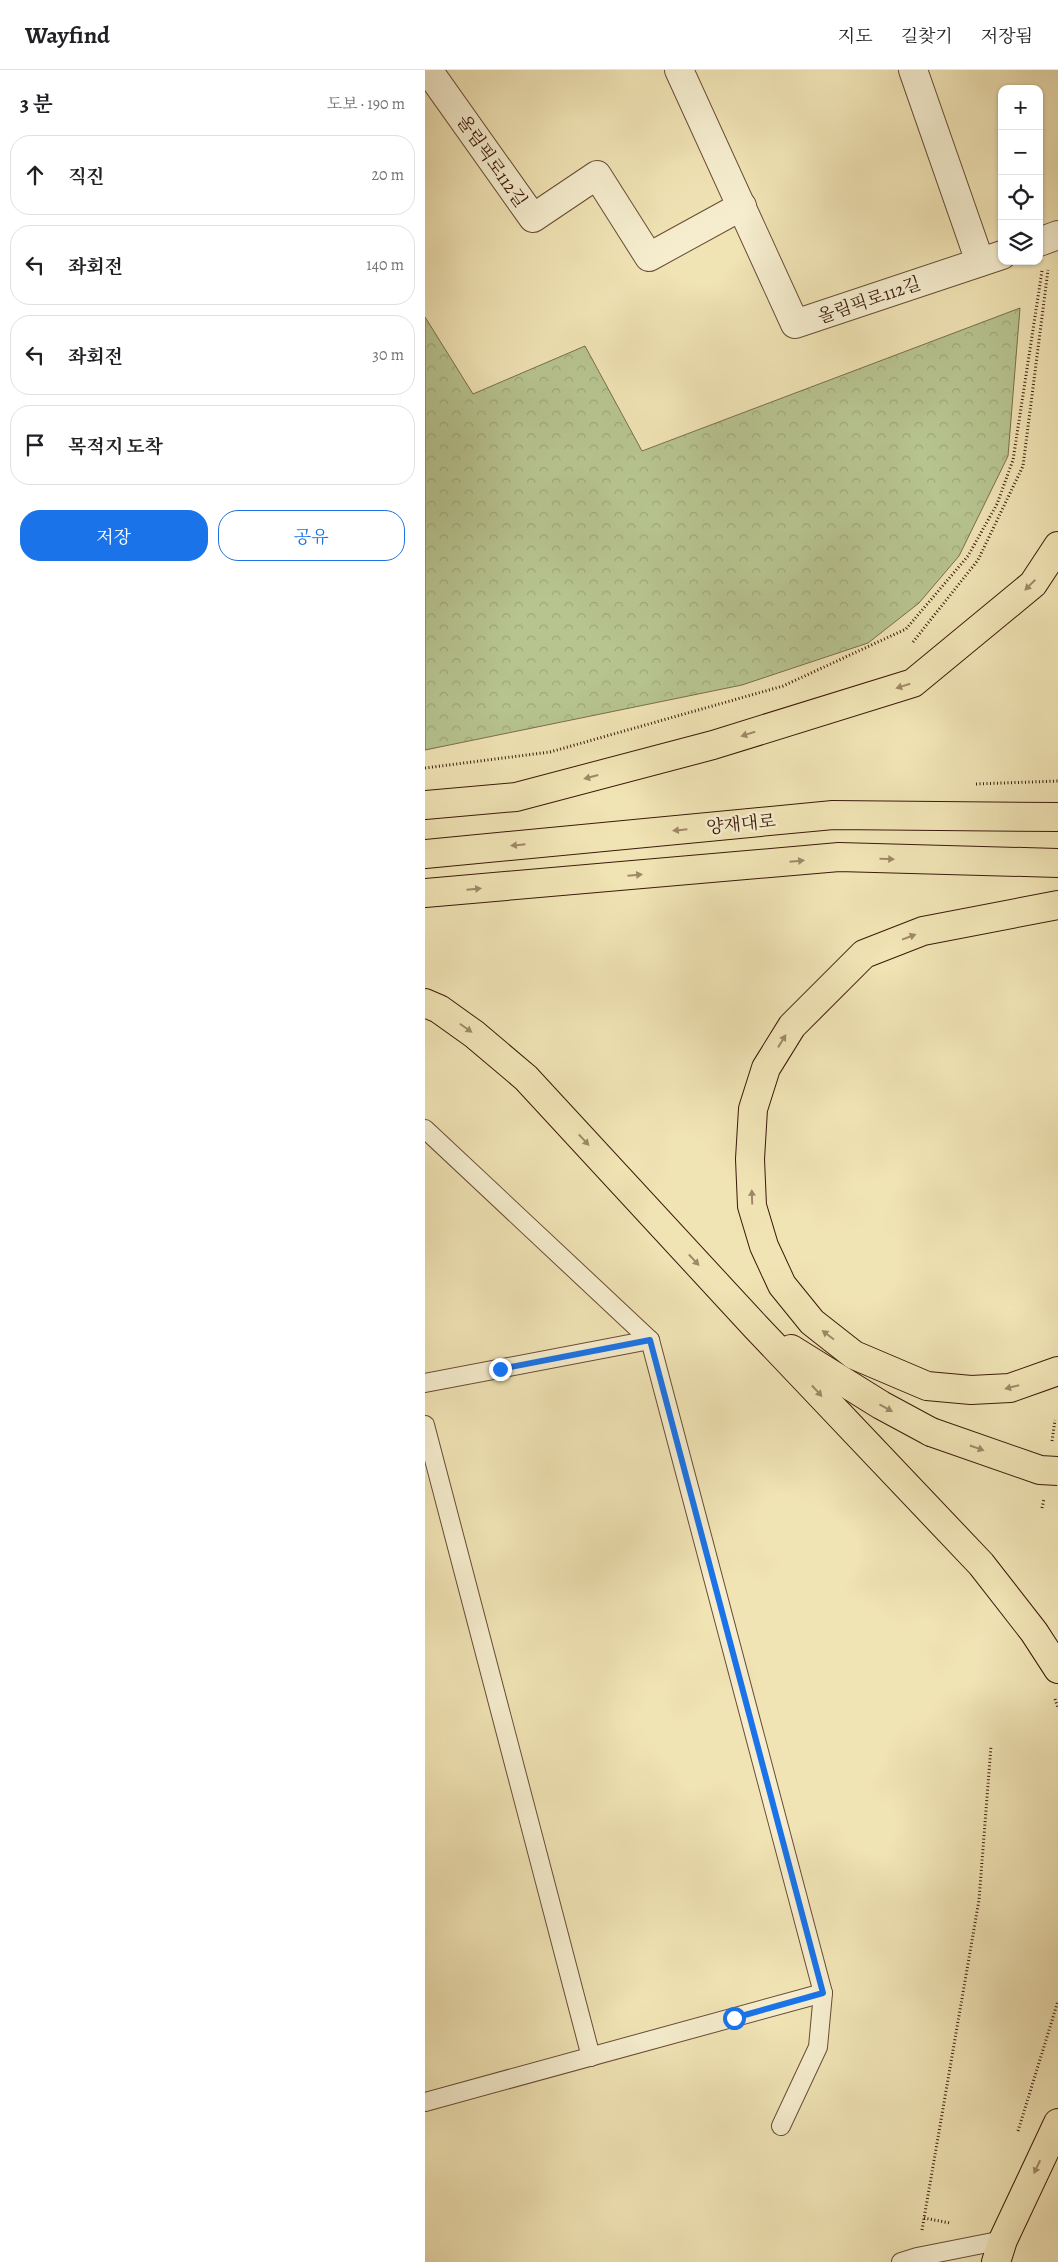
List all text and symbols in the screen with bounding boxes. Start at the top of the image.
text: Wayfind [25,19,110,51]
text: 지도 [838,24,873,48]
text: 길찾기 [901,24,953,48]
text: 저장됨 [981,24,1033,48]
map controls [998,85,1043,265]
button: + [998,85,1043,130]
text: 3 분 [20,90,53,118]
text: 도보 · 190 m [327,93,405,115]
street label: 올림픽로112길 [451,110,533,212]
button: − [998,130,1043,175]
icon: ahead [21,161,49,189]
text: 직진 [68,164,105,190]
text: 20 m [371,164,404,186]
button: locate [998,175,1043,220]
button: layers [998,220,1043,265]
icon: left [21,251,49,279]
text: 좌회전 [68,254,123,280]
text: 140 m [366,254,404,276]
street label: 올림픽로112길 [814,271,924,329]
icon: left [21,341,49,369]
text: 좌회전 [68,344,123,370]
text: 30 m [372,344,404,366]
icon: arrive [21,431,49,459]
text: 목적지 도착 [68,434,163,460]
button: 저장 [20,510,208,561]
button: 공유 [218,510,405,561]
one-way arrow [1024,579,1036,591]
one-way arrow [896,682,911,690]
one-way arrow [741,731,756,739]
one-way arrow [584,773,599,781]
street label: 양재대로 [705,808,777,840]
one-way arrow [672,826,688,834]
one-way arrow [510,841,526,849]
one-way arrow [880,855,896,863]
one-way arrow [790,857,806,865]
one-way arrow [628,871,644,879]
one-way arrow [466,885,482,893]
one-way arrow [902,932,917,940]
one-way arrow [460,1023,473,1033]
one-way arrow [778,1034,787,1047]
one-way arrow [578,1134,590,1146]
one-way arrow [747,1188,755,1204]
one-way arrow [688,1253,700,1265]
one-way arrow [821,1330,835,1340]
route end [489,1358,512,1381]
one-way arrow [1004,1383,1020,1391]
one-way arrow [811,1385,823,1397]
one-way arrow [879,1404,894,1412]
one-way arrow [969,1445,984,1452]
route start [723,2007,746,2030]
one-way arrow [1033,2160,1041,2174]

